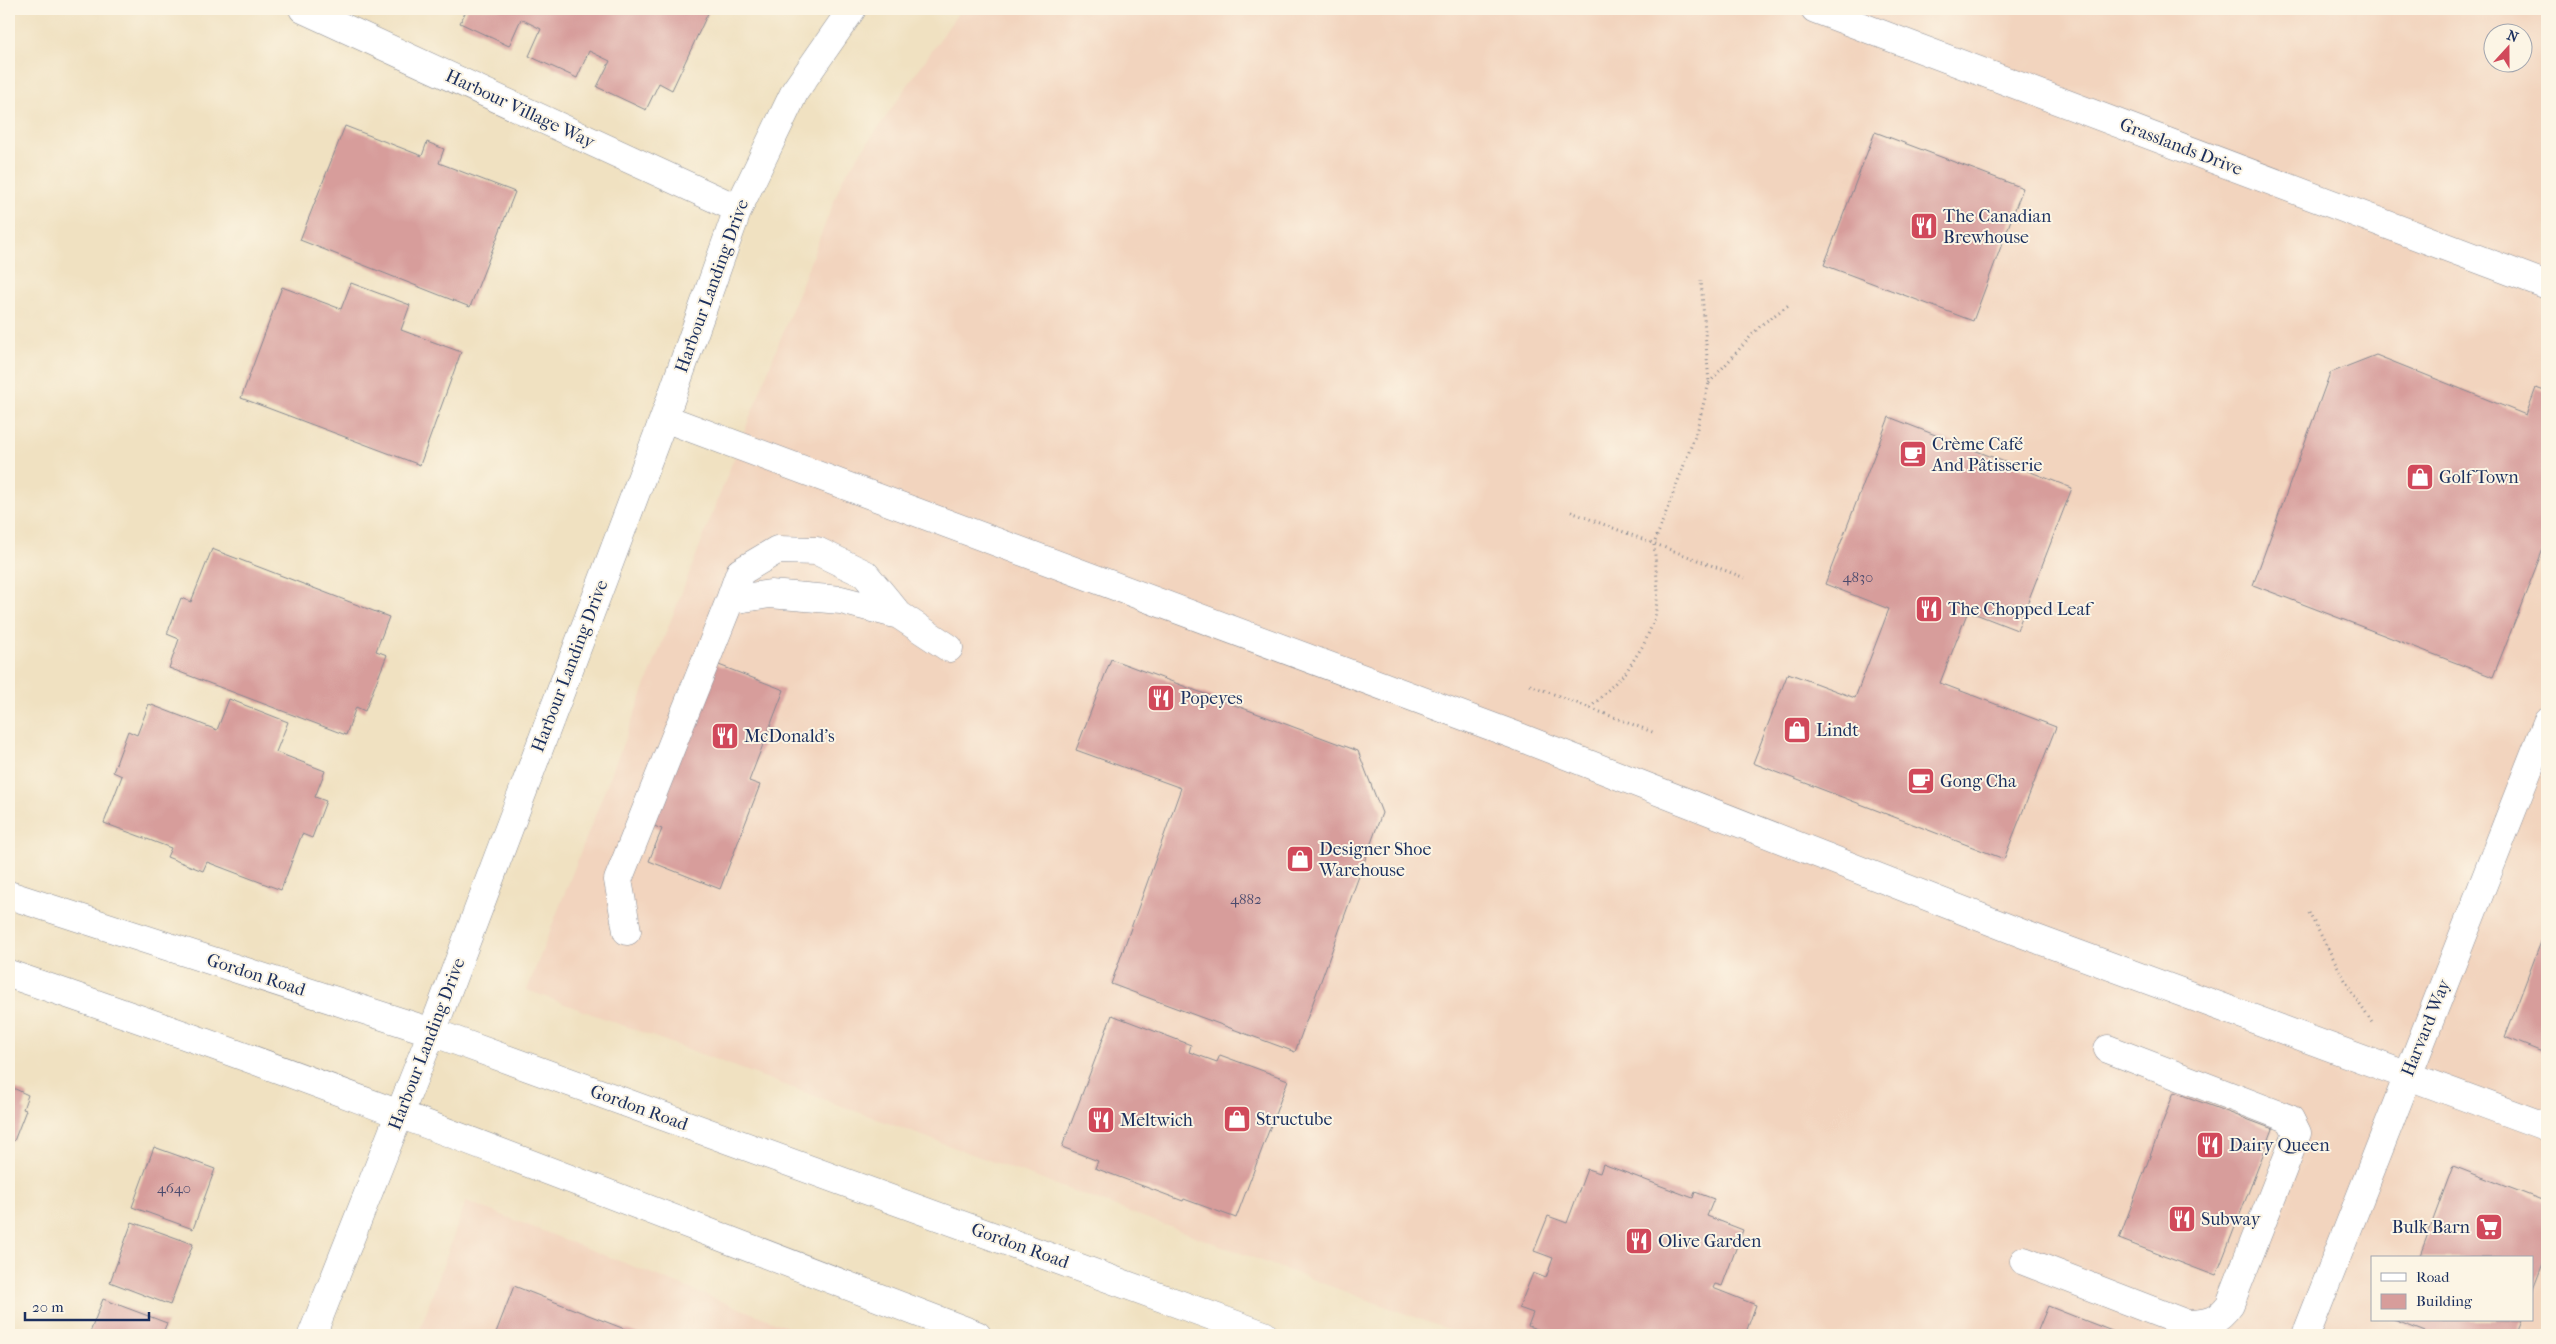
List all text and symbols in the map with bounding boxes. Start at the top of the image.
north arrow [2484,22,2534,72]
text: N [2504,26,2521,46]
street label: Harbour Village Way [442,65,599,153]
street label: Grasslands Drive [2117,114,2245,180]
street label: Harbour Landing Drive [671,196,753,376]
place label: The Canadian Brewhouse [1943,206,2052,248]
restaurant icon: The Canadian Brewhouse [1909,211,1939,241]
place label: Crème Café And Pâtisserie [1931,434,2043,476]
cafe icon: Crème Café And Pâtisserie [1898,439,1928,469]
shop icon: Golf Town [2405,462,2435,492]
place label: Golf Town [2439,467,2519,488]
house number: 4830 [1843,568,1873,586]
street label: Harbour Landing Drive [527,577,613,755]
restaurant icon: The Chopped Leaf [1914,594,1944,624]
place label: The Chopped Leaf [1948,599,2095,620]
restaurant icon: Popeyes [1146,683,1176,713]
place label: Popeyes [1180,688,1243,709]
shop icon: Lindt [1782,715,1812,745]
place label: Lindt [1816,720,1859,741]
restaurant icon: McDonald's [710,721,740,751]
place label: McDonald's [744,726,835,747]
cafe icon: Gong Cha [1906,766,1936,796]
place label: Gong Cha [1940,771,2017,792]
place label: Designer Shoe Warehouse [1318,839,1431,881]
shop icon: Designer Shoe Warehouse [1285,844,1315,874]
house number: 4882 [1230,890,1262,908]
street label: Gordon Road [204,949,308,1001]
street label: Harbour Landing Drive [384,955,470,1133]
street label: Harvard Way [2397,975,2455,1079]
street label: Gordon Road [587,1081,691,1135]
shop icon: Structube [1222,1104,1252,1134]
restaurant icon: Meltwich [1086,1105,1116,1135]
place label: Structube [1256,1109,1332,1130]
place label: Meltwich [1120,1110,1193,1131]
restaurant icon: Dairy Queen [2195,1130,2225,1160]
place label: Dairy Queen [2229,1135,2330,1156]
house number: 4640 [157,1179,191,1197]
restaurant icon: Subway [2167,1204,2197,1234]
place label: Subway [2201,1209,2262,1230]
supermarket icon: Bulk Barn [2474,1212,2504,1242]
place label: Bulk Barn [2392,1217,2471,1238]
street label: Gordon Road [968,1219,1072,1273]
restaurant icon: Olive Garden [1624,1226,1654,1256]
place label: Olive Garden [1658,1231,1762,1252]
legend [2371,1256,2534,1322]
text: Road [2416,1268,2450,1286]
scale bar [25,1289,149,1321]
text: Building [2416,1292,2473,1310]
text: 20 m [32,1298,64,1316]

